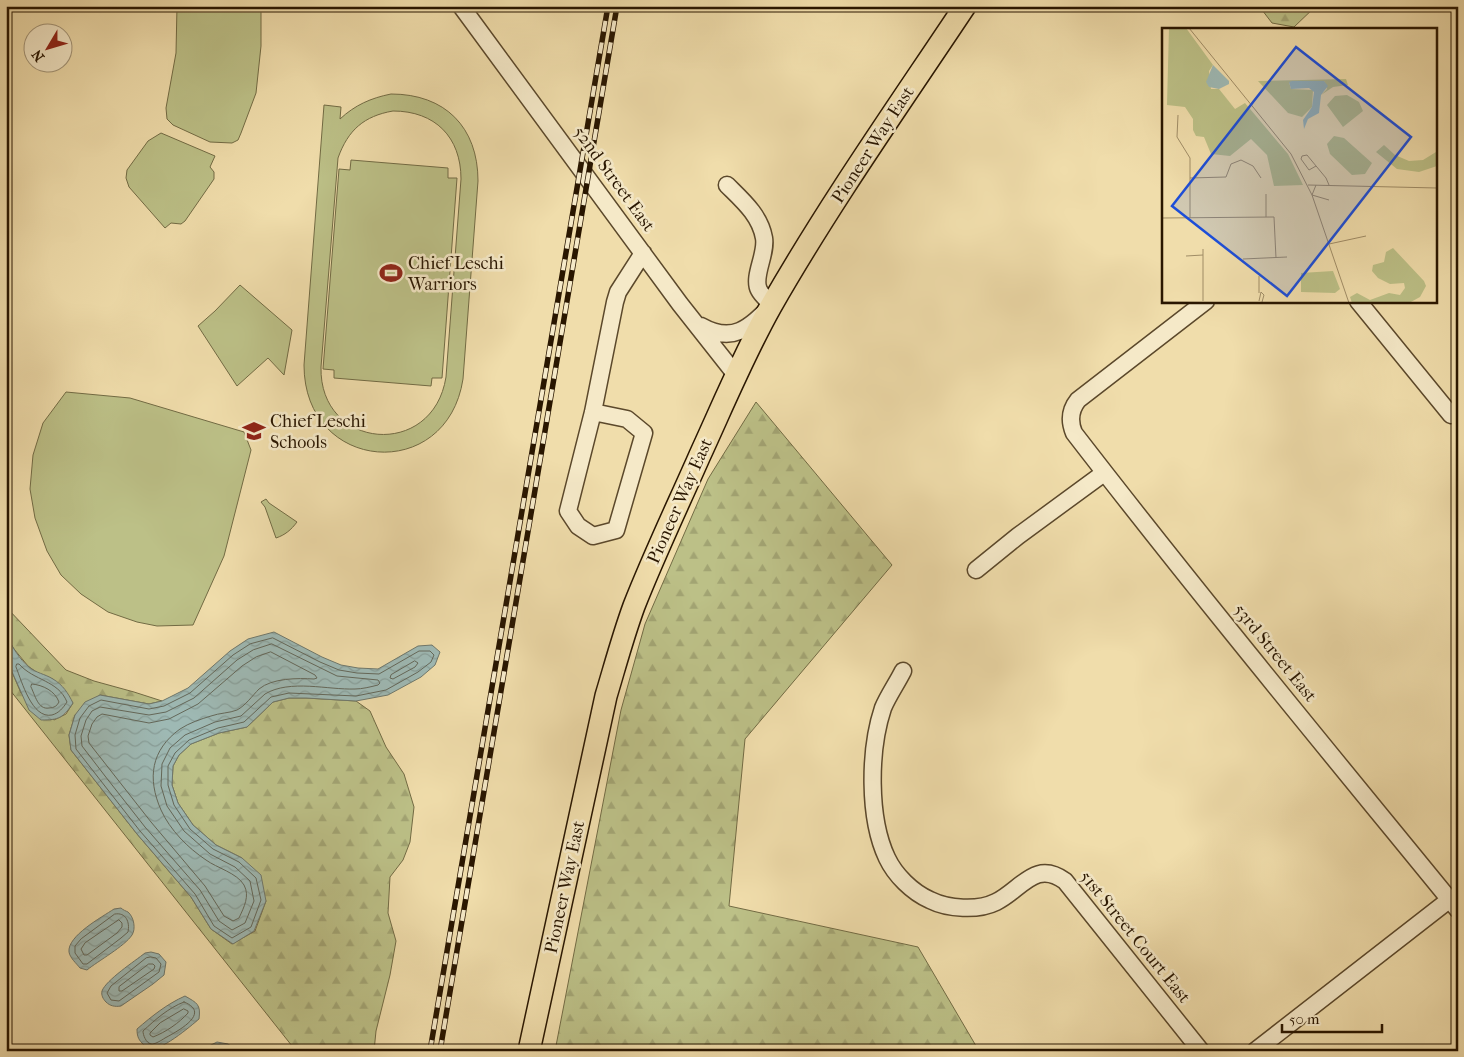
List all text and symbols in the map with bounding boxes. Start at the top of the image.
north arrow [22,22,72,72]
inset map [1162,28,1436,302]
text: N [28,46,48,65]
street label: Pioneer Way East [827,82,919,207]
street label: 52nd Street East [569,122,660,236]
place label: Chief Leschi Warriors [407,253,505,295]
sports icon: Chief Leschi Warriors [378,260,404,286]
place label: Chief Leschi Schools [270,411,367,453]
school or university icon: Chief Leschi Schools [241,418,267,444]
street label: Pioneer Way East [643,435,717,567]
street label: 53rd Street East [1229,600,1321,707]
street label: Pioneer Way East [541,818,589,955]
street label: 51st Street Court East [1075,867,1195,1008]
scale bar [1282,1002,1382,1034]
text: 50 m [1289,1010,1320,1028]

